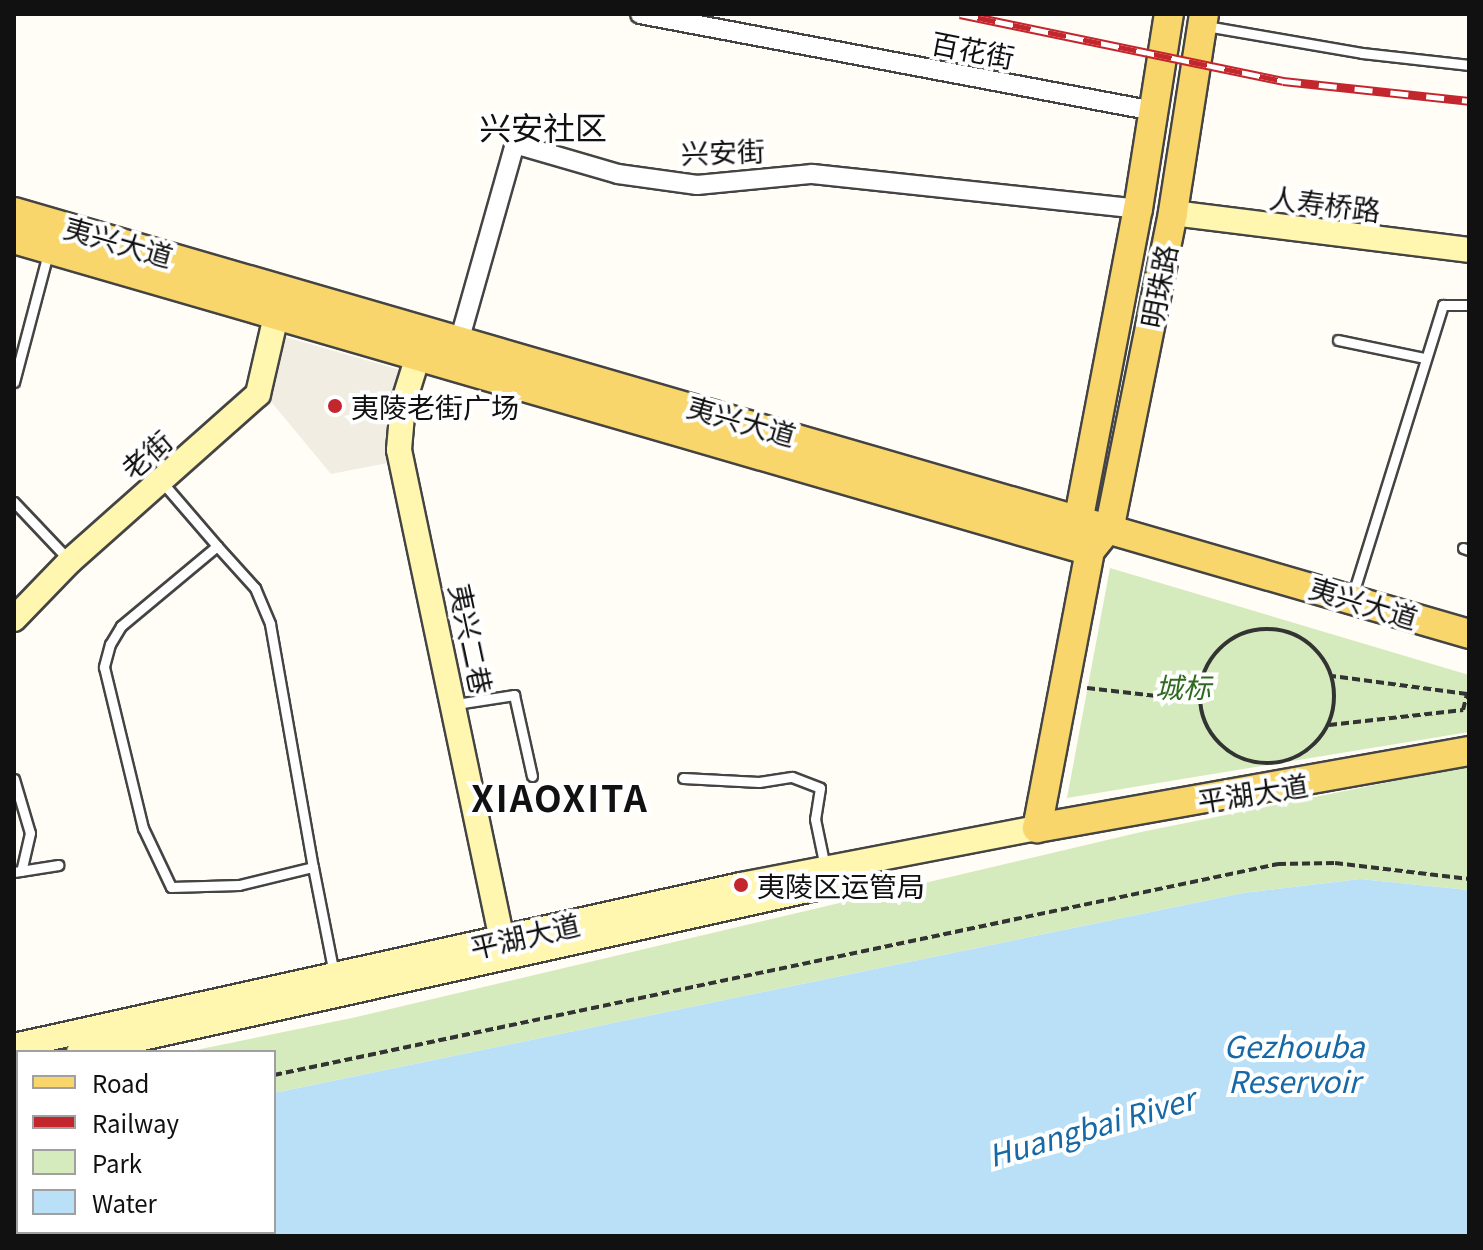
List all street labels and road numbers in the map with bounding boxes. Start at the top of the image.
street label: 百花街 [929,24,1017,74]
street label: 兴安街 [680,133,766,169]
street label: 人寿桥路 [1267,180,1383,226]
street label: 夷兴大道 [61,209,177,273]
street label: 明珠路 [1133,242,1183,330]
street label: 夷兴大道 [684,388,800,452]
street label: 老街 [114,423,178,485]
street label: 夷兴大道 [1306,570,1422,634]
street label: 夷兴二巷 [444,581,500,697]
street label: 平湖大道 [1195,767,1311,817]
street label: 平湖大道 [467,906,583,964]

